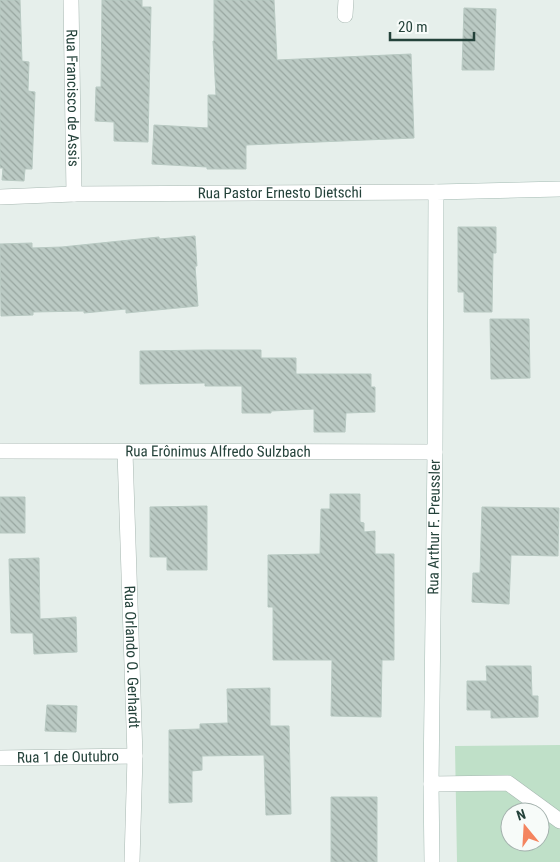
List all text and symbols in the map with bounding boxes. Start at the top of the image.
scale bar [390,10,474,42]
text: 20 m [398,18,428,36]
street label: Rua Francisco de Assis [62,29,83,167]
street label: Rua Pastor Ernesto Dietschi [198,183,362,202]
street label: Rua Erônimus Alfredo Sulzbach [125,442,311,461]
street label: Rua Arthur F. Preussler [424,459,444,595]
street label: Rua Orlando O. Gerhardt [120,585,143,729]
street label: Rua 1 de Outubro [17,747,119,767]
north arrow [500,802,550,852]
text: N [514,806,528,824]

